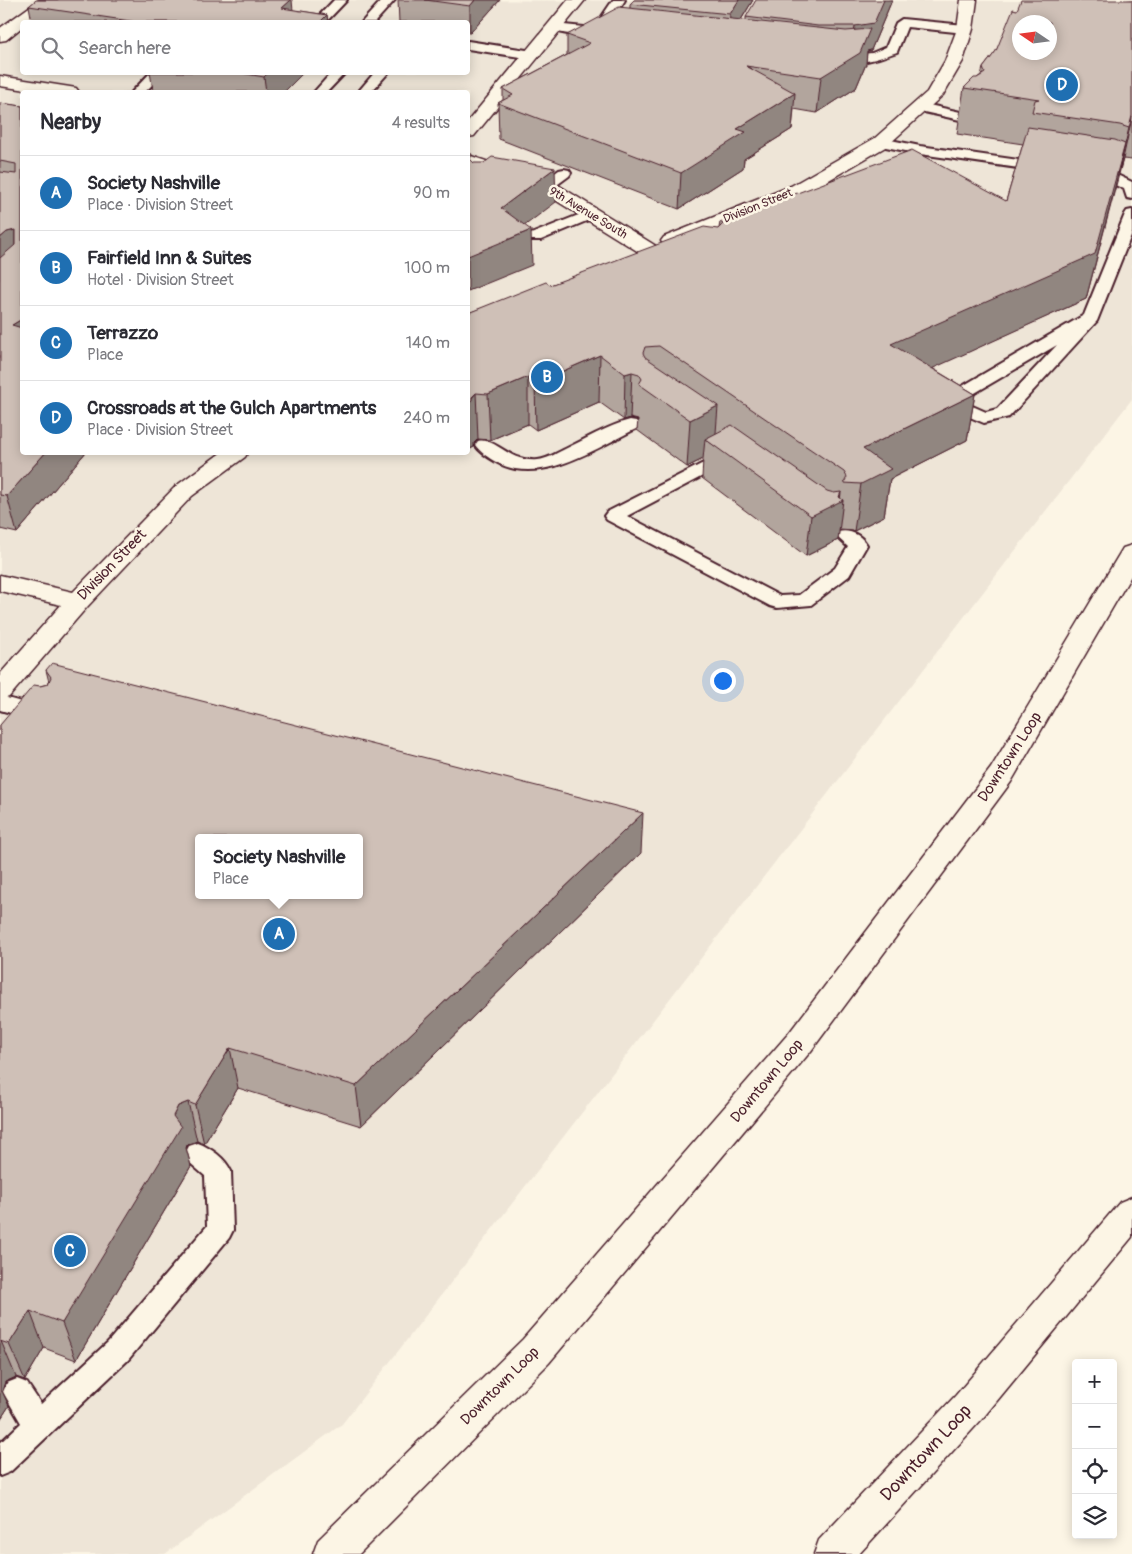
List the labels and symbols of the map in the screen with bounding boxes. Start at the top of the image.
north arrow [1012,15,1057,60]
pin: D [1046,66,1078,104]
street label: 9th Avenue South [546,184,630,242]
street label: Division Street [721,185,795,227]
pin: B [531,358,563,396]
street label: Division Street [73,525,151,605]
your location [710,668,736,694]
street label: Downtown Loop [974,708,1046,806]
pin: A [263,915,295,953]
street label: Downtown Loop [726,1035,808,1127]
pin: C [54,1232,86,1270]
street label: Downtown Loop [457,1343,543,1429]
street label: Downtown Loop [875,1400,977,1506]

